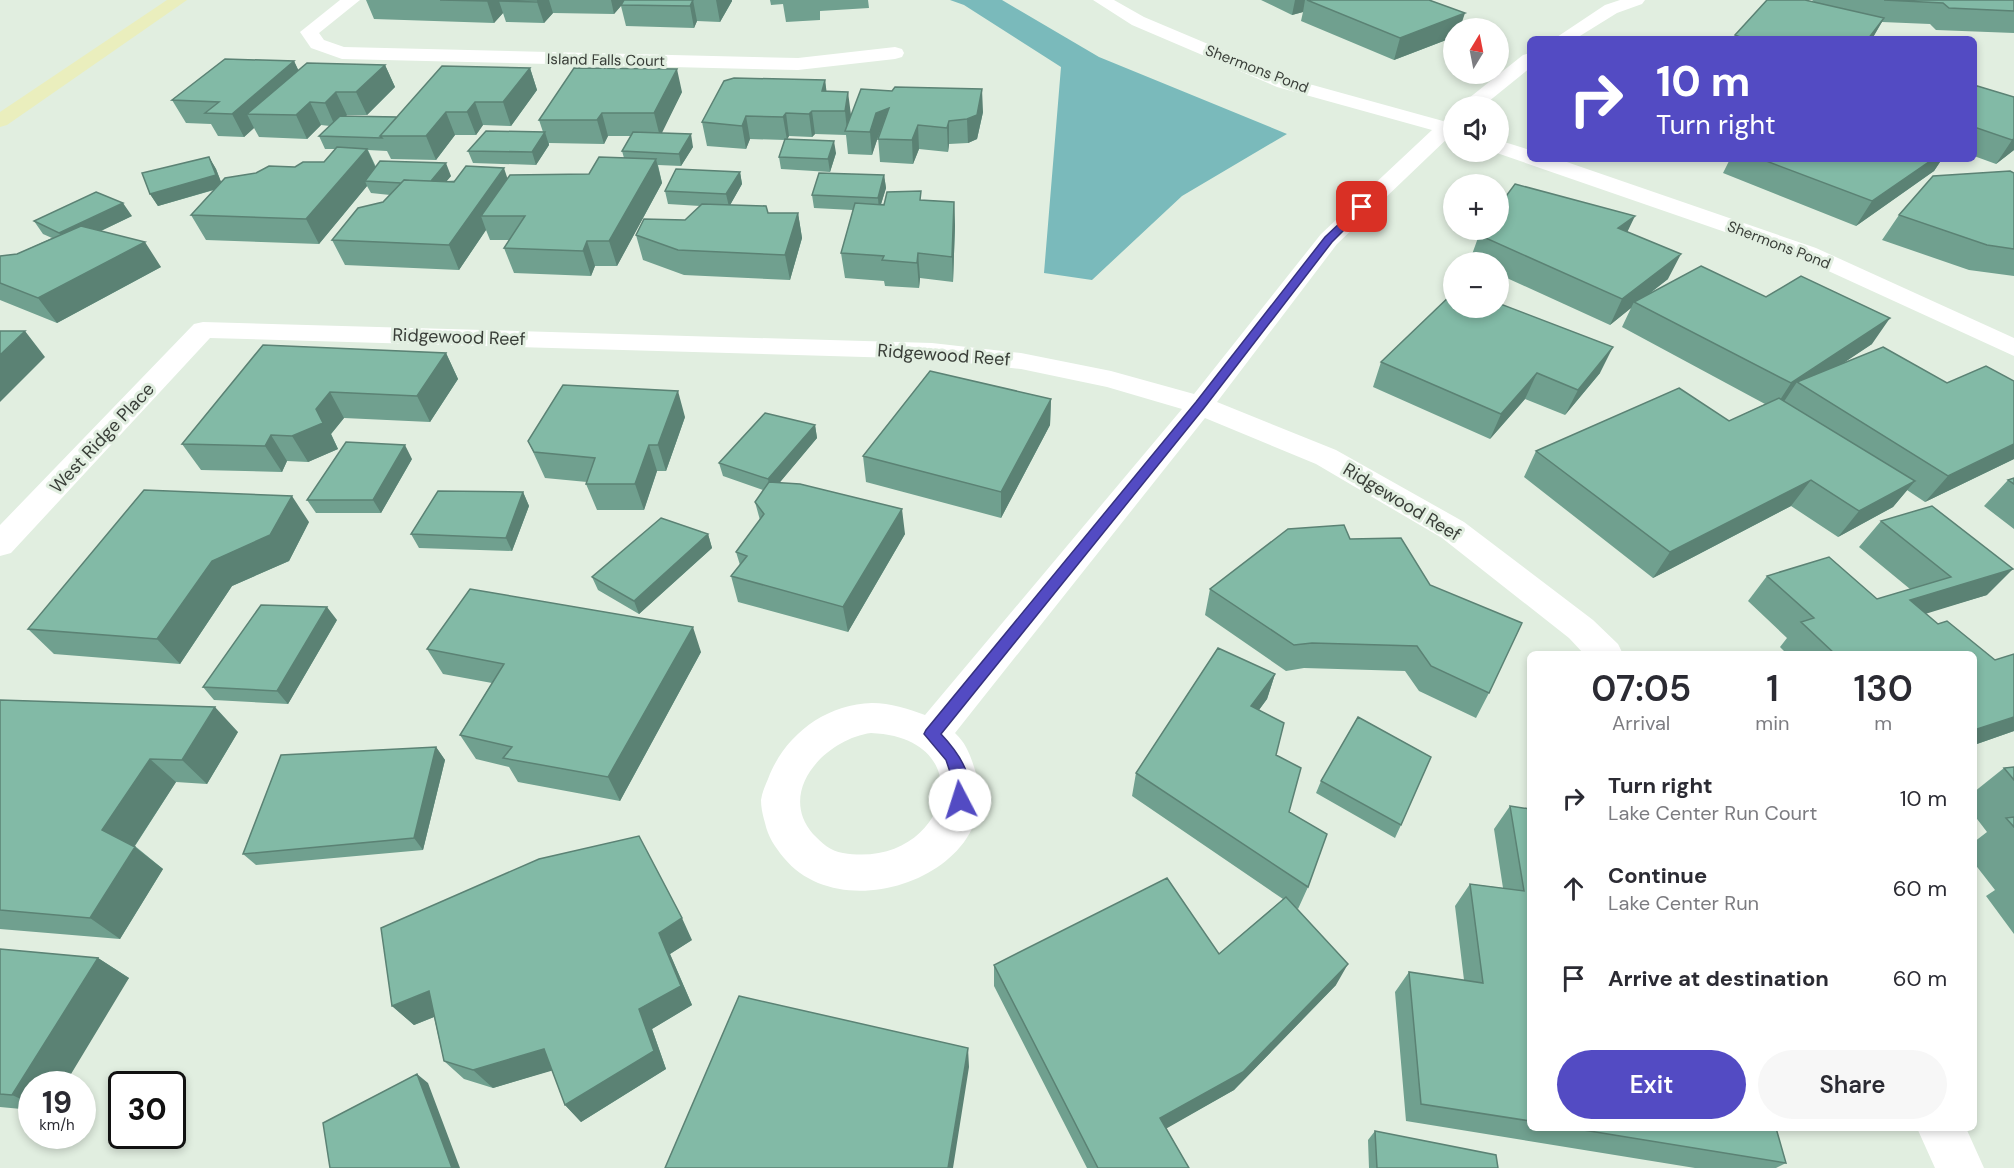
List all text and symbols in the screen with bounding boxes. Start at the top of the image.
north arrow [1443,18,1509,84]
map controls [1443,18,1509,318]
street label: Shermons Pond [1203,40,1311,98]
street label: Island Falls Court [547,49,665,71]
text: 10 m [1656,54,1750,109]
icon: right [1557,60,1635,138]
button: sound [1443,96,1509,162]
text: Turn right [1656,107,1776,142]
button: + [1443,174,1509,240]
pin [1336,181,1387,232]
icon: arrive [1345,190,1378,223]
street label: Shermons Pond [1725,216,1833,274]
button: − [1443,252,1509,318]
street label: Ridgewood Reef [392,323,526,351]
street label: Ridgewood Reef [877,338,1011,372]
street label: West Ridge Place [44,378,160,498]
street label: Ridgewood Reef [1339,457,1465,547]
text: 07:05 [1591,665,1691,712]
text: 1 [1766,665,1779,712]
text: 130 [1854,665,1913,712]
text: Arrival [1612,710,1670,736]
text: min [1755,710,1789,736]
text: m [1874,710,1892,736]
position arrow [928,768,992,832]
text: Turn right [1608,771,1713,800]
icon: right [1557,782,1590,815]
text: 10 m [1900,784,1947,813]
text: Lake Center Run Court [1608,800,1817,826]
text: Continue [1608,861,1707,890]
icon: ahead [1557,872,1590,905]
text: 60 m [1893,874,1947,903]
text: Lake Center Run [1608,890,1759,916]
icon: arrive [1557,962,1590,995]
text: Arrive at destination [1608,964,1829,993]
text: 60 m [1893,964,1947,993]
button: Exit [1557,1050,1746,1119]
button: Share [1758,1050,1947,1119]
speed limit sign: 30 [108,1071,186,1149]
text: 19 [42,1083,72,1122]
text: km/h [39,1115,75,1135]

